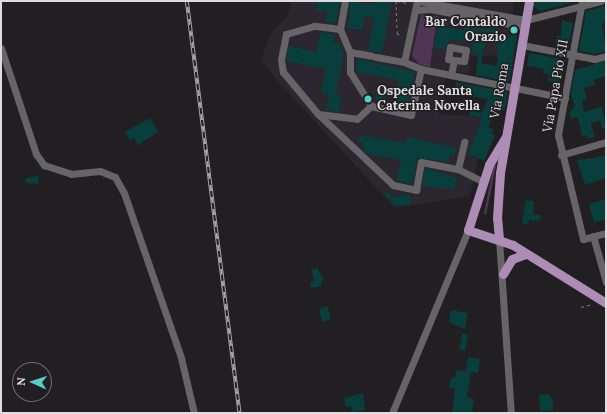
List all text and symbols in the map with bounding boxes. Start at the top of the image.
place label: Bar Contaldo Orazio [425,15,506,46]
marker: Bar Contaldo Orazio [509,25,519,35]
street label: Via Papa Pio XII [540,38,572,134]
street label: Via Roma [487,62,513,120]
place label: Ospedale Santa Caterina Novella [377,84,480,115]
marker: Ospedale Santa Caterina Novella [362,93,374,105]
north arrow [12,362,52,402]
text: N [14,377,28,386]

